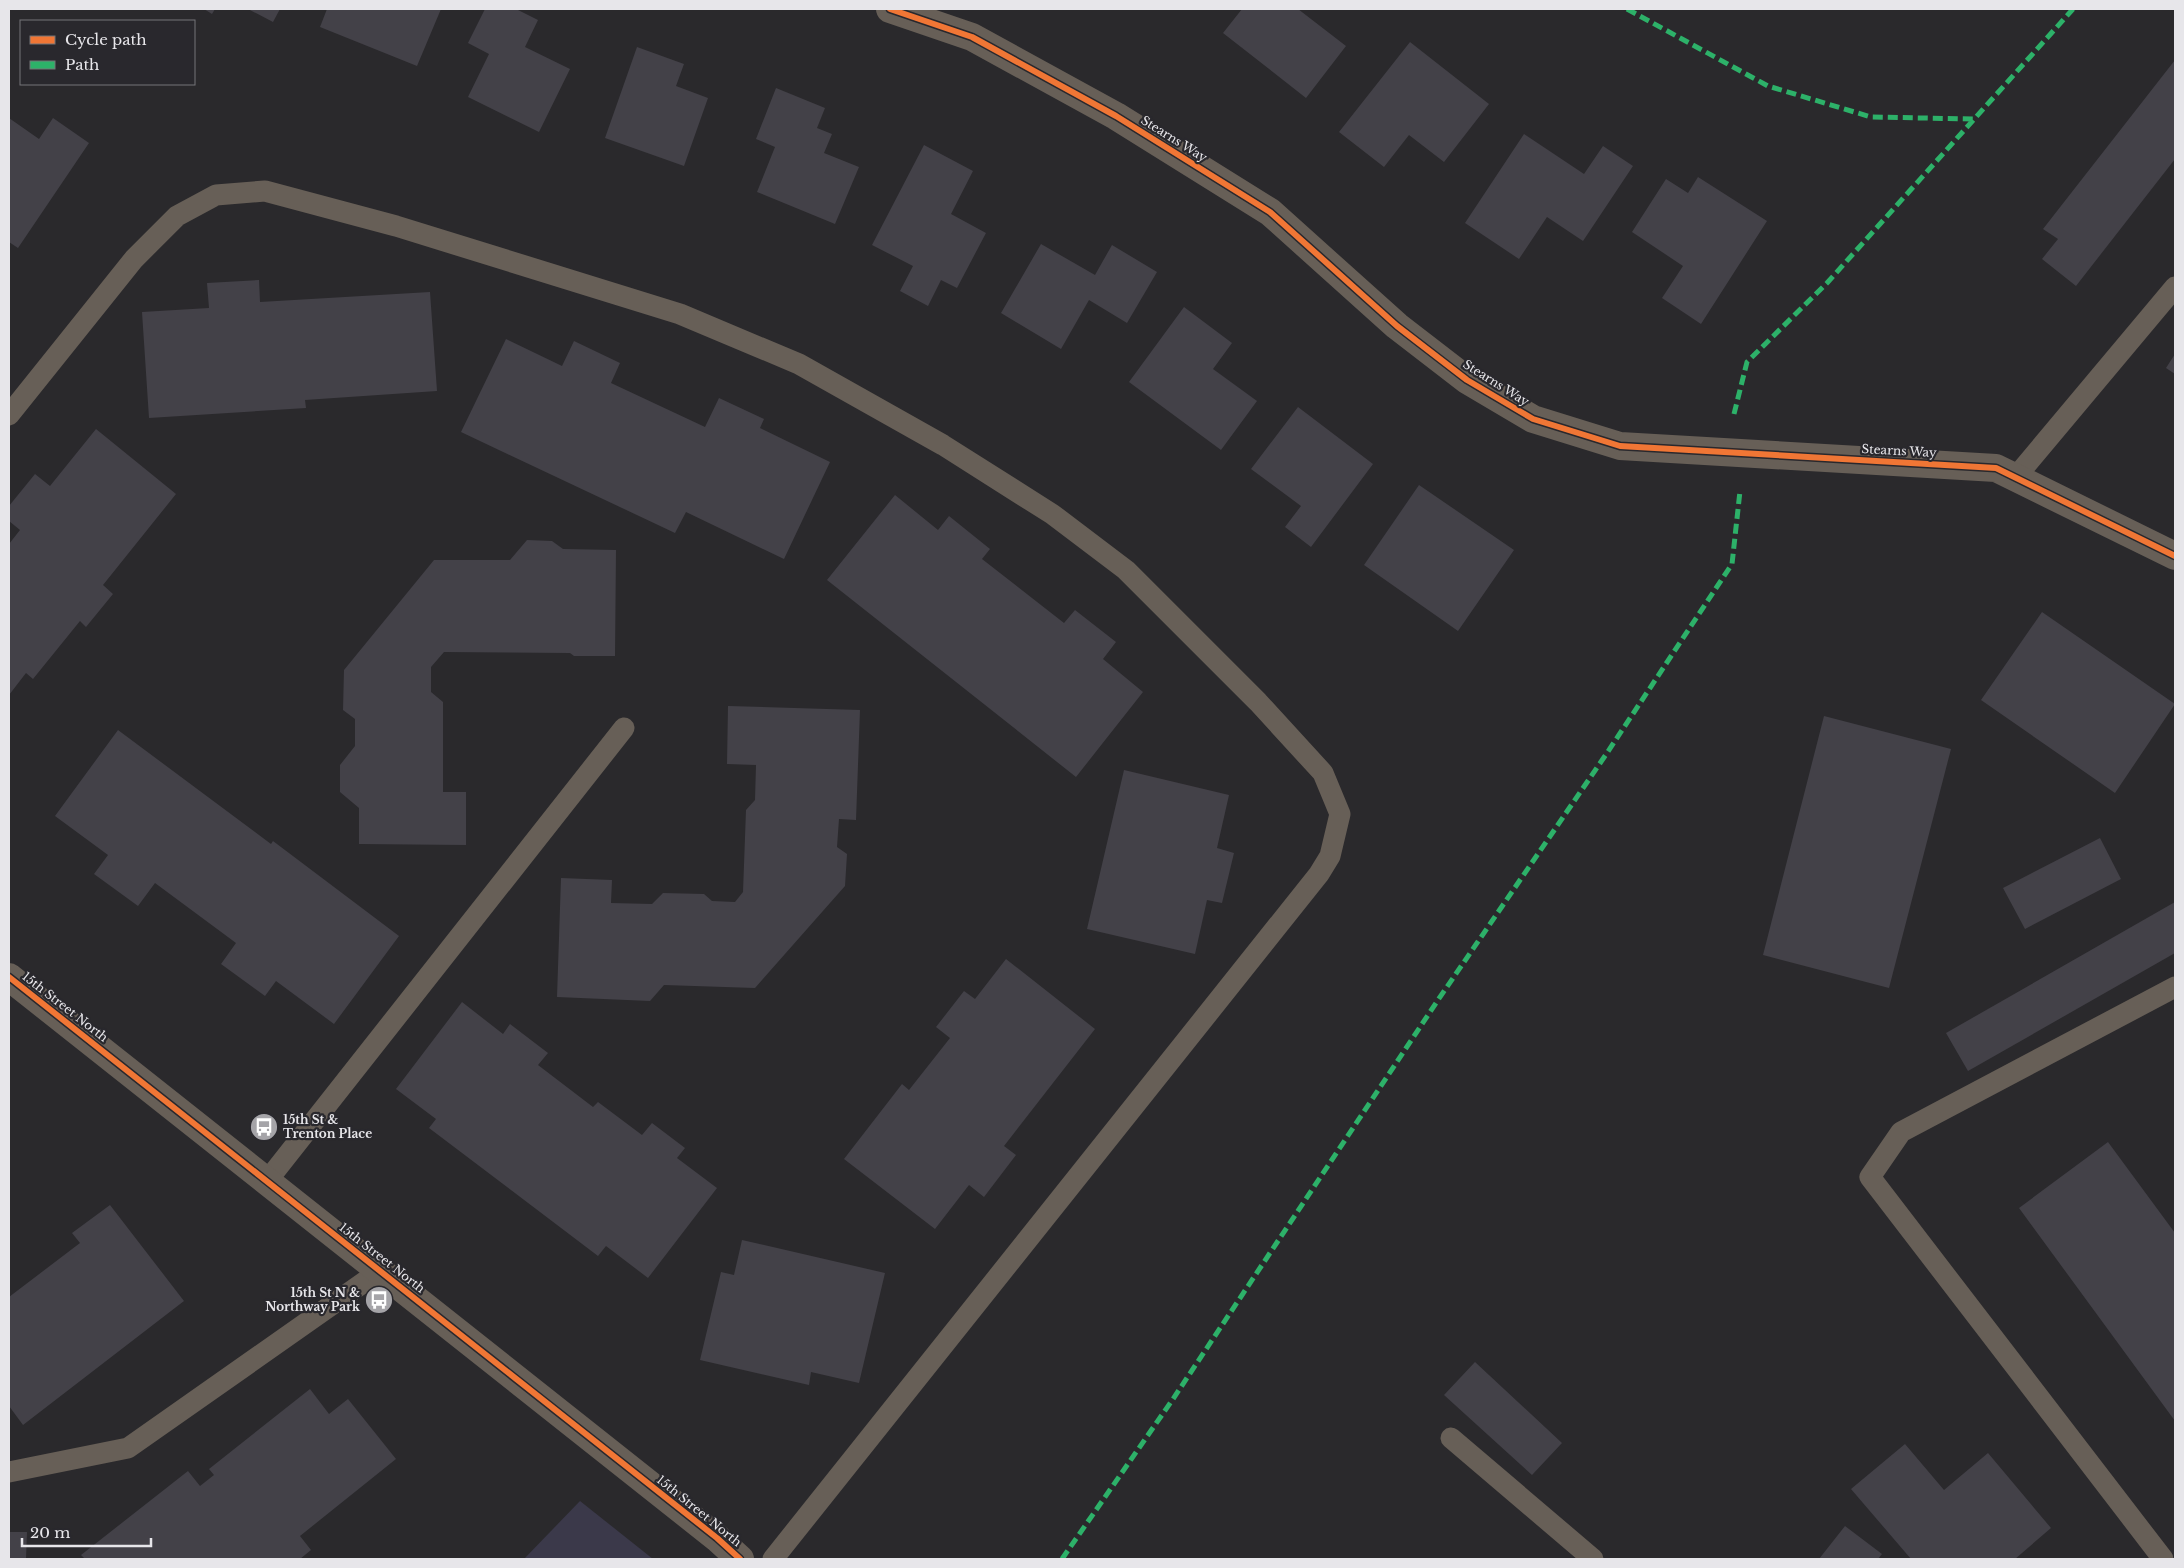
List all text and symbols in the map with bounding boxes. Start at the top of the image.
legend [20,20,195,85]
text: Cycle path [65,30,147,49]
text: Path [65,55,99,74]
street label: Stearns Way [1138,112,1210,165]
street label: Stearns Way [1460,356,1532,409]
street label: Stearns Way [1861,441,1937,460]
street label: 15th Street North [19,968,111,1045]
bus stop icon: 15th St & Trenton Place [249,1112,279,1142]
place label: 15th St & Trenton Place [283,1112,372,1141]
street label: 15th Street North [336,1219,428,1296]
place label: 15th St N & Northway Park [265,1285,361,1314]
bus stop icon: 15th St N & Northway Park [364,1285,394,1315]
street label: 15th Street North [654,1472,745,1549]
scale bar [22,1516,151,1548]
text: 20 m [30,1523,70,1542]

